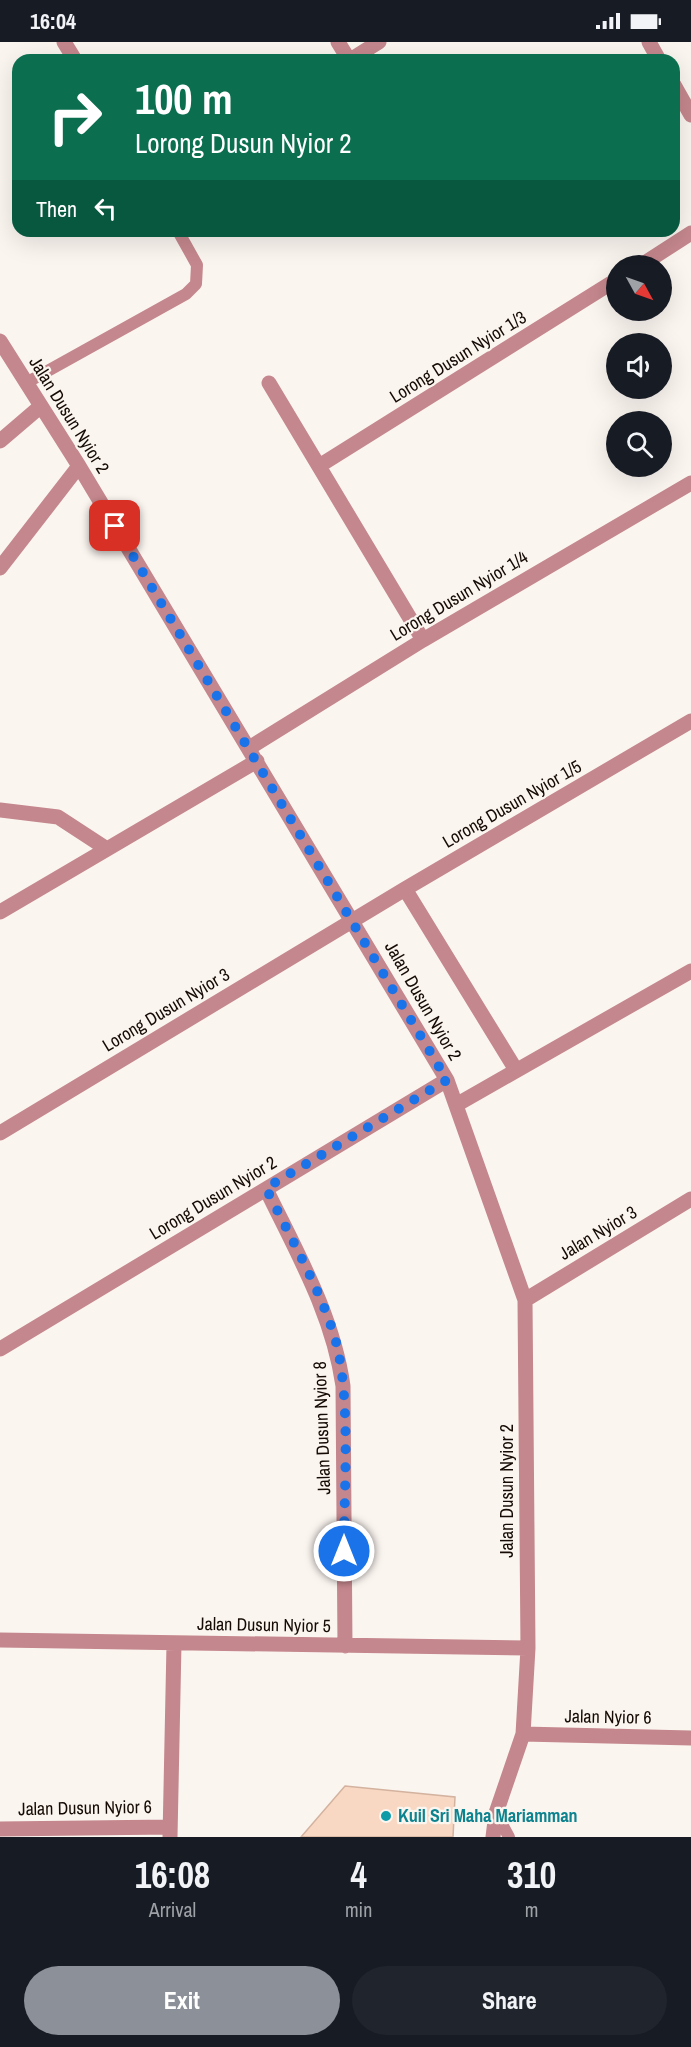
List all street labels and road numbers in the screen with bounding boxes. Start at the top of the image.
street label: Lorong Dusun Nyior 1/3 [385,304,531,409]
street label: Jalan Dusun Nyior 2 [23,351,115,478]
street label: Lorong Dusun Nyior 1/4 [385,544,532,647]
street label: Lorong Dusun Nyior 1/5 [438,754,586,854]
street label: Jalan Dusun Nyior 2 [379,937,468,1065]
street label: Lorong Dusun Nyior 3 [97,962,234,1057]
street label: Lorong Dusun Nyior 2 [144,1150,281,1245]
street label: Jalan Nyior 3 [554,1199,641,1266]
street label: Jalan Dusun Nyior 8 [307,1361,336,1495]
street label: Jalan Dusun Nyior 2 [494,1424,519,1558]
street label: Jalan Dusun Nyior 5 [197,1611,331,1638]
street label: Jalan Nyior 6 [564,1703,652,1730]
street label: Jalan Dusun Nyior 6 [18,1794,152,1821]

